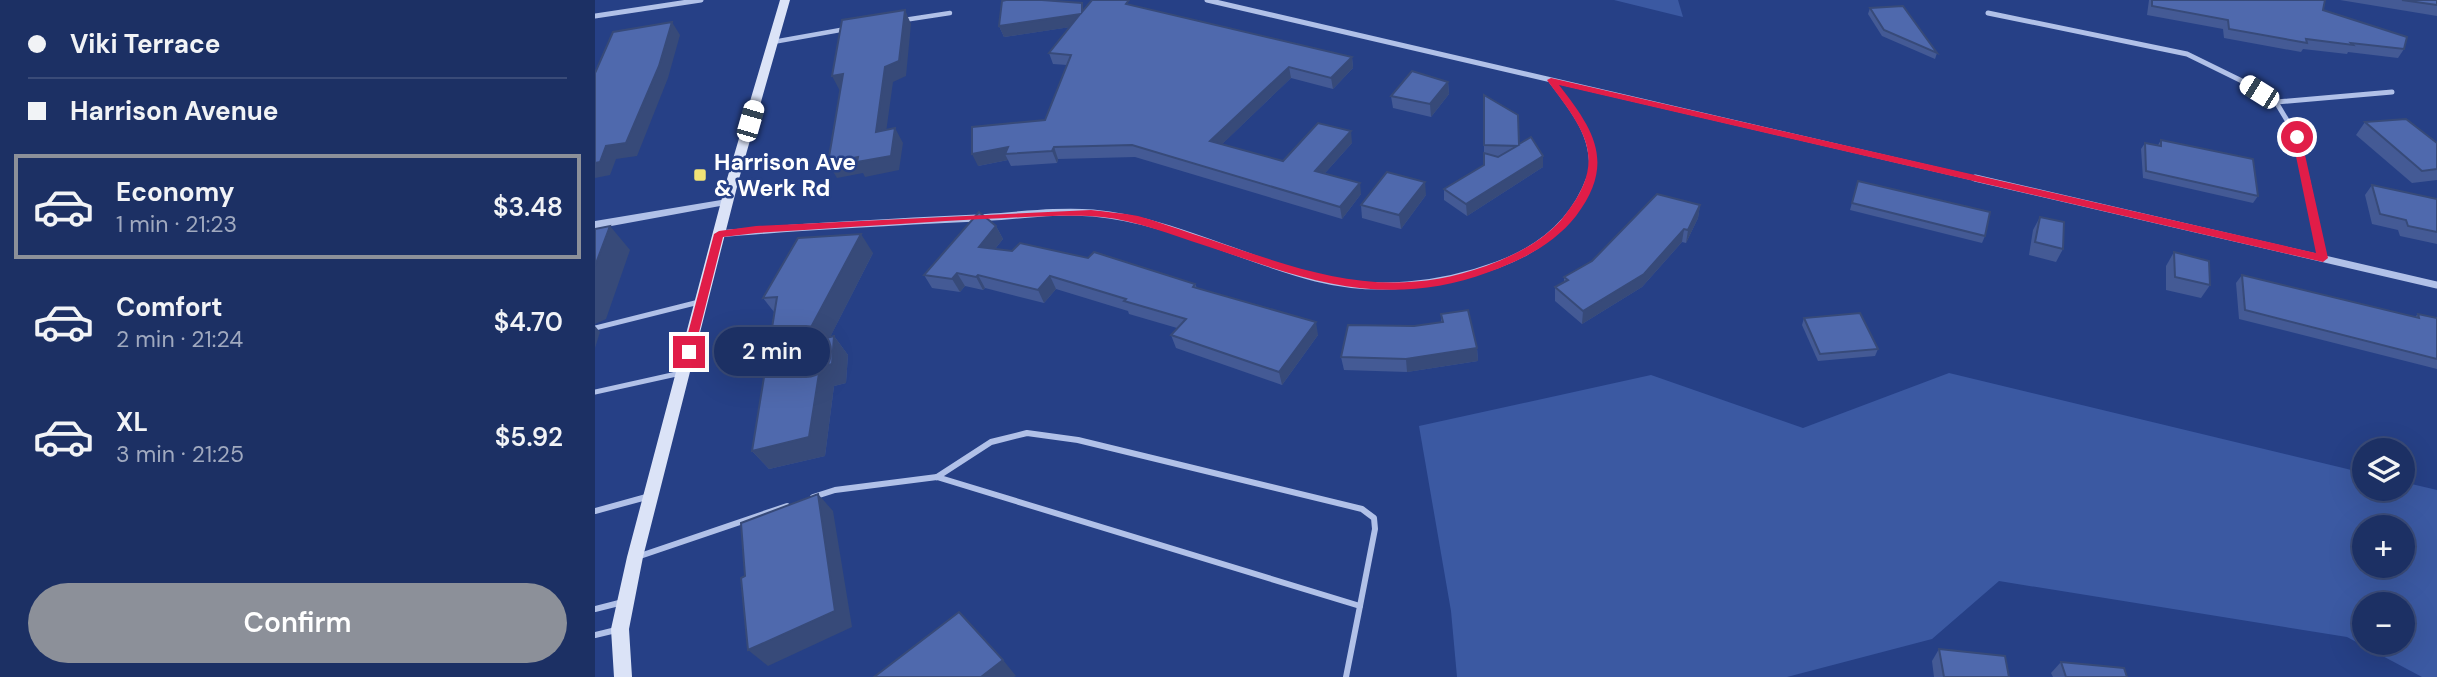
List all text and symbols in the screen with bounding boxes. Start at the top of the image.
text: Viki Terrace [70,27,221,61]
car [2236,72,2283,112]
text: Harrison Avenue [70,94,278,128]
car [735,98,766,144]
route start [2281,121,2313,153]
place label: Harrison Ave & Werk Rd [714,147,856,203]
marker: Harrison Ave & Werk Rd [692,167,708,183]
icon: car [32,175,95,238]
text: Economy [116,175,234,209]
text: $3.48 [493,190,563,224]
text: 1 min · 21:23 [116,209,237,239]
icon: car [32,290,95,353]
text: Comfort [116,290,222,324]
text: $4.70 [494,305,563,339]
text: 2 min · 21:24 [116,324,243,354]
callout: 2 min [714,328,829,376]
route end [673,336,705,368]
text: 2 min [742,336,802,366]
icon: car [32,405,95,468]
text: XL [116,405,148,439]
text: $5.92 [495,420,563,454]
map controls [2352,438,2415,655]
button: layers [2352,438,2415,501]
text: 3 min · 21:25 [116,439,244,469]
button: + [2352,515,2415,578]
button: Confirm [28,583,567,663]
button: − [2352,592,2415,655]

